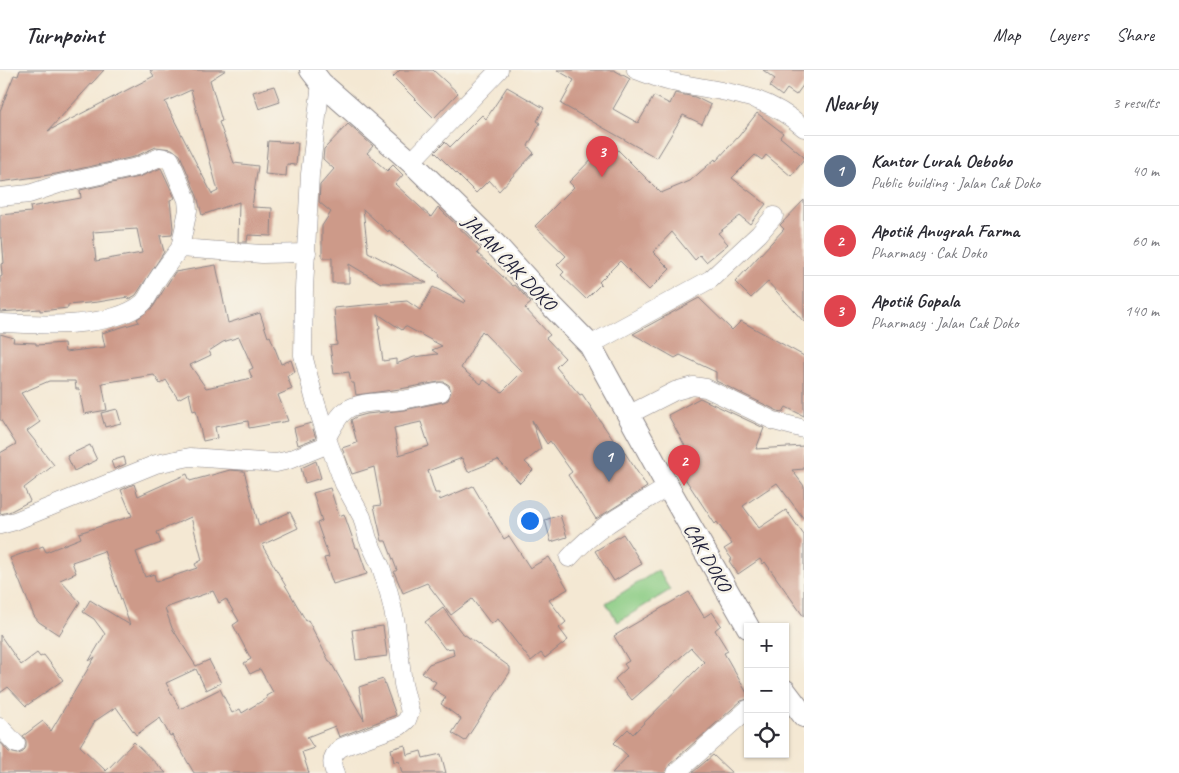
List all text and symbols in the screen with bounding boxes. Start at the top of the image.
text: Turnpoint [25,20,104,50]
text: Map [993,24,1021,46]
text: Layers [1049,24,1088,46]
text: Share [1116,24,1154,46]
text: Nearby [824,90,877,116]
text: 3 results [1112,93,1159,113]
pin: 3 [586,136,618,177]
text: Kantor Lurah Oebobo [871,149,1012,173]
text: 1 [836,161,844,181]
text: 40 m [1132,161,1159,181]
text: Public building · Jalan Cak Doko [871,173,1040,193]
street label: JALAN CAK DOKO [457,208,563,317]
text: Apotik Anugrah Farma [871,219,1019,243]
text: 2 [836,231,844,251]
text: 60 m [1132,231,1159,251]
text: Pharmacy · Cak Doko [871,243,987,263]
text: Apotik Gopala [871,289,960,313]
text: 3 [836,301,844,321]
text: 140 m [1125,301,1159,321]
text: Pharmacy · Jalan Cak Doko [871,313,1018,333]
pin: 1 [593,441,625,482]
pin: 2 [668,445,700,486]
your location [517,508,543,534]
street label: CAK DOKO [678,519,738,598]
map controls [744,623,789,758]
button: + [744,623,789,668]
button: − [744,668,789,713]
button: locate [744,713,789,758]

